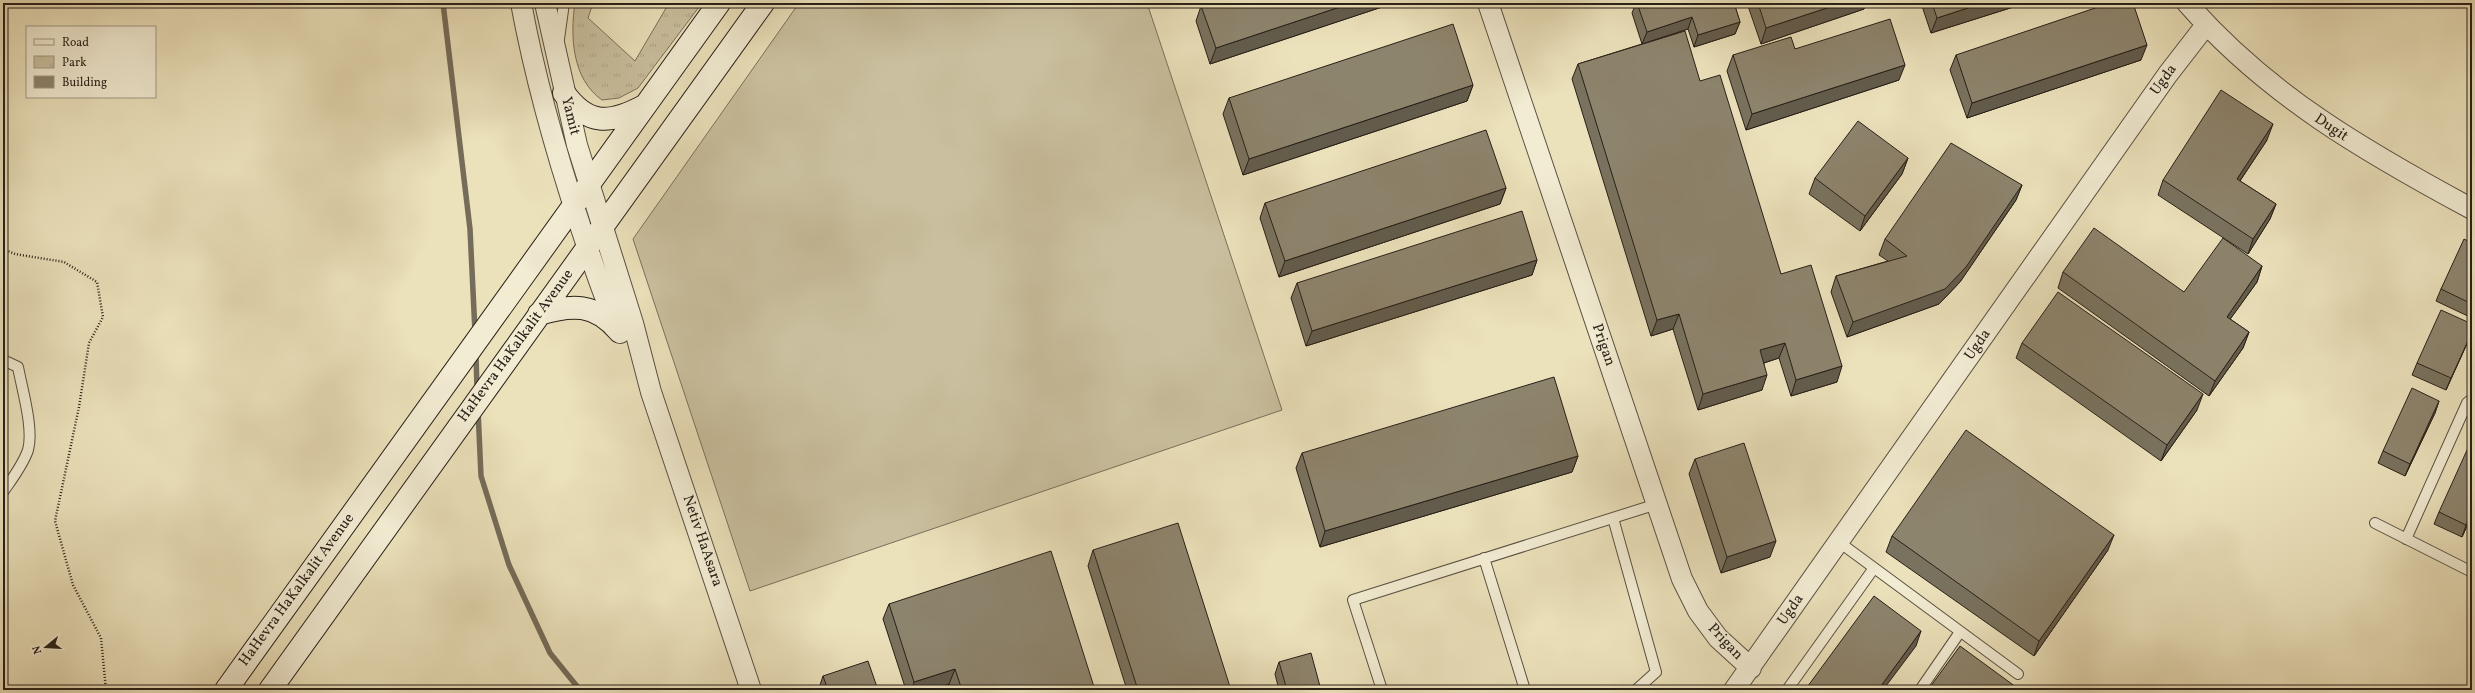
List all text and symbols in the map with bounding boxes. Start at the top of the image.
legend [26,26,156,98]
text: Road [62,35,89,51]
text: Park [62,55,87,71]
street label: Ugda [2146,60,2182,100]
text: Building [62,75,107,91]
street label: Yamit [555,95,585,137]
street label: Dugit [2310,109,2352,147]
street label: HaHevra HaKalkalit Avenue [453,265,579,427]
street label: Prigan [1586,321,1620,369]
street label: Ugda [1960,325,1996,365]
street label: Netiv HaAsara [677,492,727,590]
street label: HaHevra HaKalkalit Avenue [234,509,360,671]
street label: Ugda [1773,590,1809,630]
street label: Prigan [1702,619,1748,665]
north arrow [26,627,66,667]
text: N [30,644,46,656]

